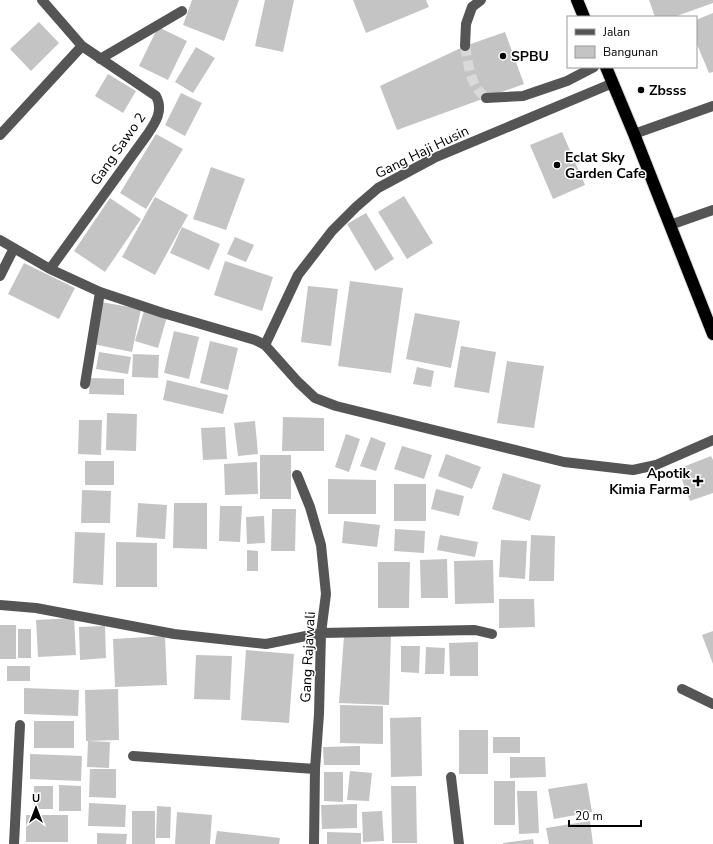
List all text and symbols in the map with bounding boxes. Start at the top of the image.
legend [567,16,697,68]
text: Jalan [602,24,630,40]
text: Bangunan [603,44,658,60]
place label: SPBU [511,47,549,66]
marker: SPBU [498,51,508,61]
place label: Zbsss [649,81,687,100]
marker: Zbsss [636,85,646,95]
street label: Gang Sawo 2 [86,109,150,189]
street label: Gang Haji Husin [372,121,472,183]
place label: Eclat Sky Garden Cafe [565,148,646,183]
marker: Eclat Sky Garden Cafe [552,160,562,170]
place label: Apotik Kimia Farma [609,464,690,499]
marker: Apotik Kimia Farma [693,476,703,486]
street label: Gang Rajawali [296,611,320,703]
north arrow [16,788,56,828]
text: U [32,791,40,806]
scale bar [569,802,641,828]
text: 20 m [575,808,603,824]

